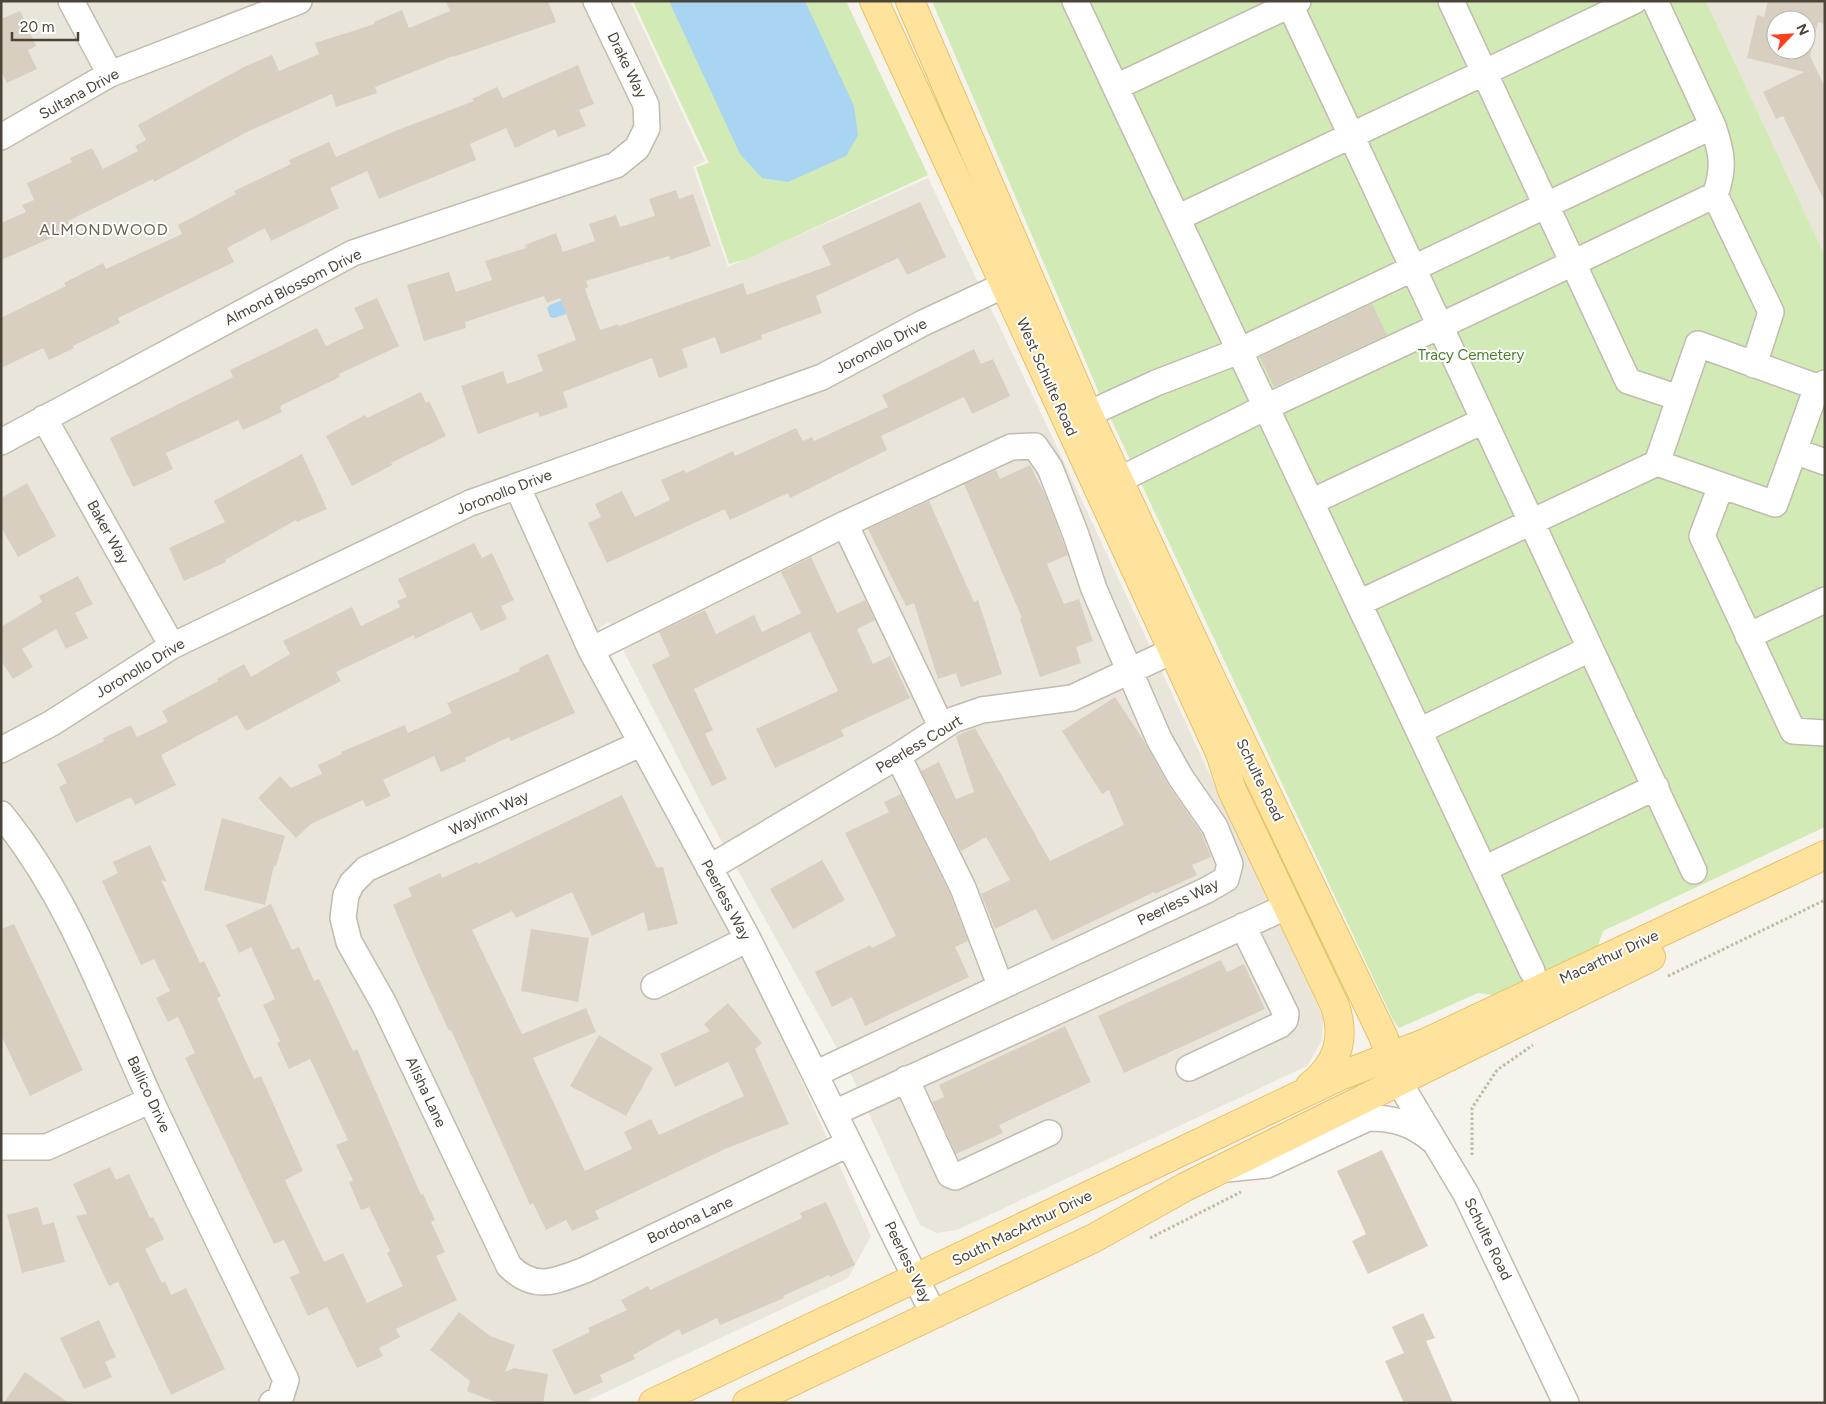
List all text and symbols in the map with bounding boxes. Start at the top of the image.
scale bar [12,10,79,42]
north arrow [1766,10,1816,60]
text: 20 m [20,18,54,36]
text: N [1792,21,1812,38]
street label: Drake Way [603,29,651,101]
street label: Sultana Drive [36,65,122,123]
district label: ALMONDWOOD [39,220,169,239]
street label: Almond Blossom Drive [222,245,364,329]
street label: Joronollo Drive [832,314,930,378]
street label: West Schulte Road [1013,315,1081,439]
park label: Tracy Cemetery [1418,346,1524,364]
street label: Joronollo Drive [454,466,554,518]
street label: Baker Way [83,497,133,567]
street label: Joronollo Drive [92,634,188,702]
street label: Peerless Court [872,711,966,777]
street label: Schulte Road [1232,736,1288,824]
street label: Waylinn Way [446,787,532,839]
street label: Peerless Way [697,857,755,943]
street label: Peerless Way [1134,874,1222,929]
street label: Macarthur Drive [1557,926,1661,988]
street label: Ballico Drive [123,1053,175,1135]
street label: Alisha Lane [402,1054,450,1130]
street label: South MacArthur Drive [949,1186,1095,1270]
street label: Bordona Lane [644,1192,736,1248]
street label: Schulte Road [1460,1195,1516,1283]
street label: Peerless Way [881,1218,936,1306]

